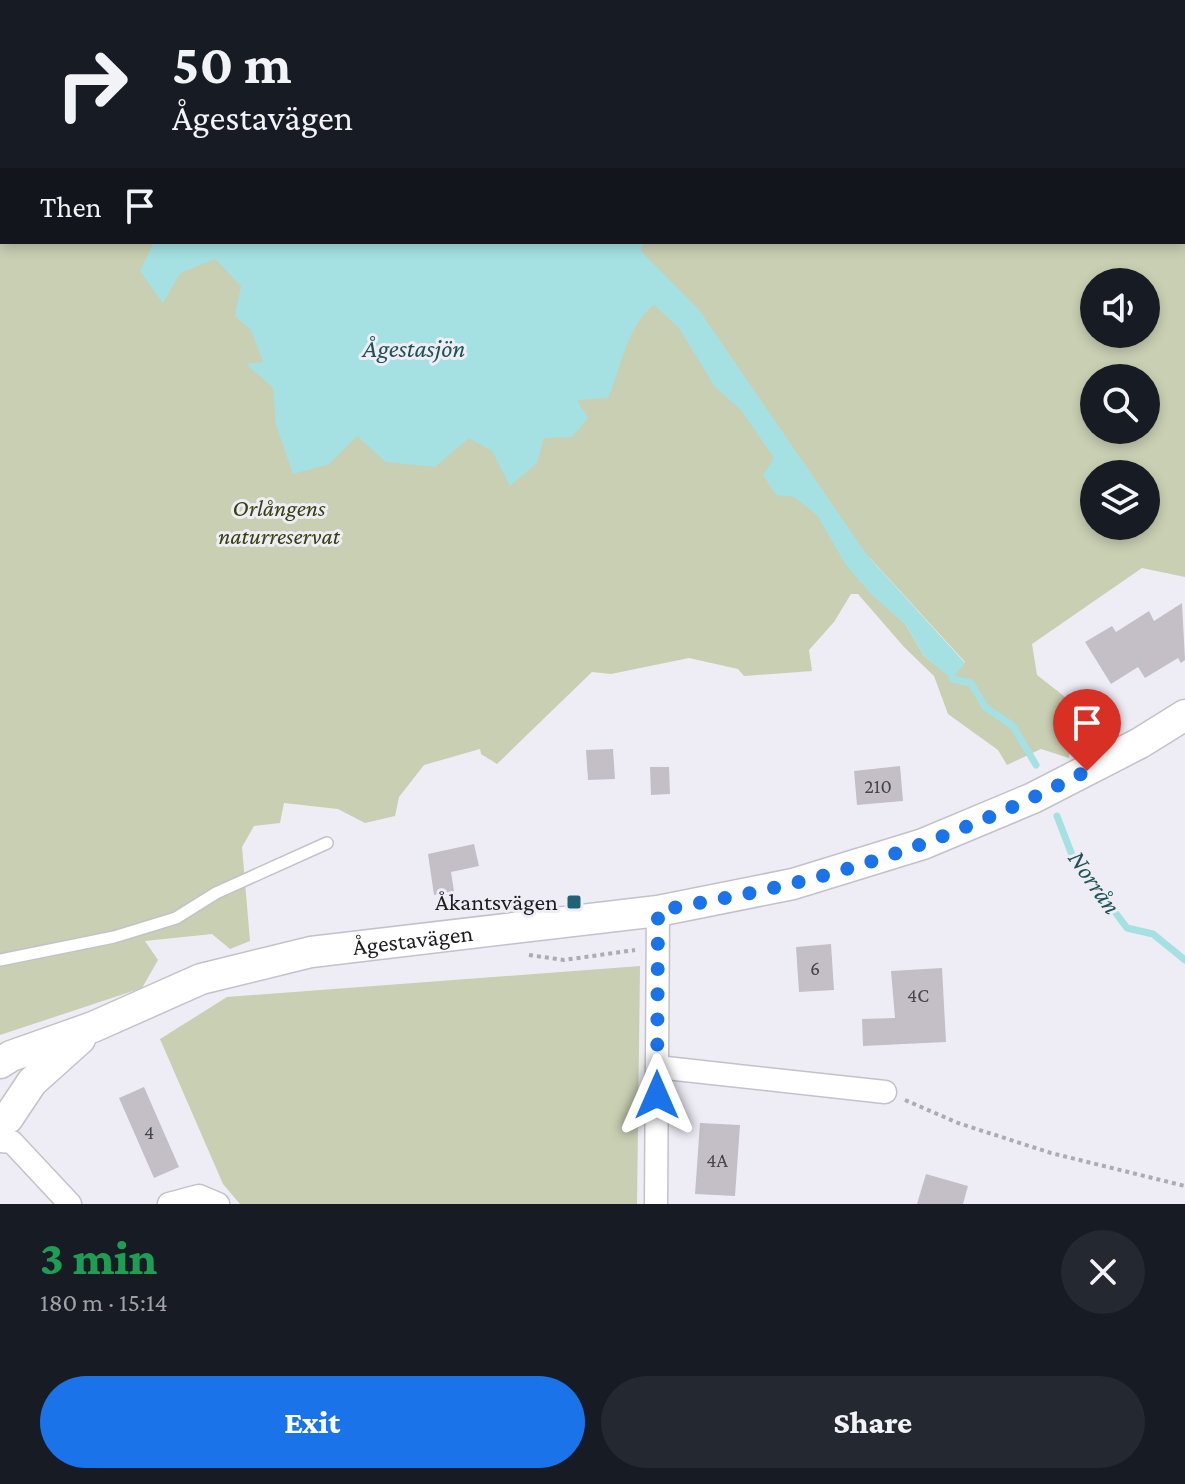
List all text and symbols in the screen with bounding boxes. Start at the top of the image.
icon: right [40,32,144,136]
text: 50 m [172,33,292,95]
text: Ågestavägen [172,98,353,138]
icon: arrive [118,184,162,228]
text: Then [40,190,102,223]
map controls [1080,268,1160,540]
button: sound [1080,268,1160,348]
water label: Ågestasjön [361,334,465,363]
button: search [1080,364,1160,444]
button: layers [1080,460,1160,540]
park label: Orlångens naturreservat [218,494,341,549]
pin [1053,689,1121,771]
icon: arrive [1065,701,1109,745]
house number: 210 [864,775,892,797]
water label: Norrån [1062,845,1127,920]
place label: Åkantsvägen [435,888,558,915]
marker: Åkantsvägen [565,893,583,911]
street label: Ågestavägen [351,919,474,960]
house number: 6 [810,957,820,979]
house number: 4C [907,984,929,1006]
position arrow [615,1053,699,1137]
house number: 4 [144,1121,154,1143]
house number: 4A [706,1149,728,1171]
button: close [1061,1230,1145,1314]
text: 3 min [40,1231,157,1284]
text: 180 m · 15:14 [40,1288,168,1317]
button: Exit [40,1376,585,1468]
button: Share [601,1376,1145,1468]

